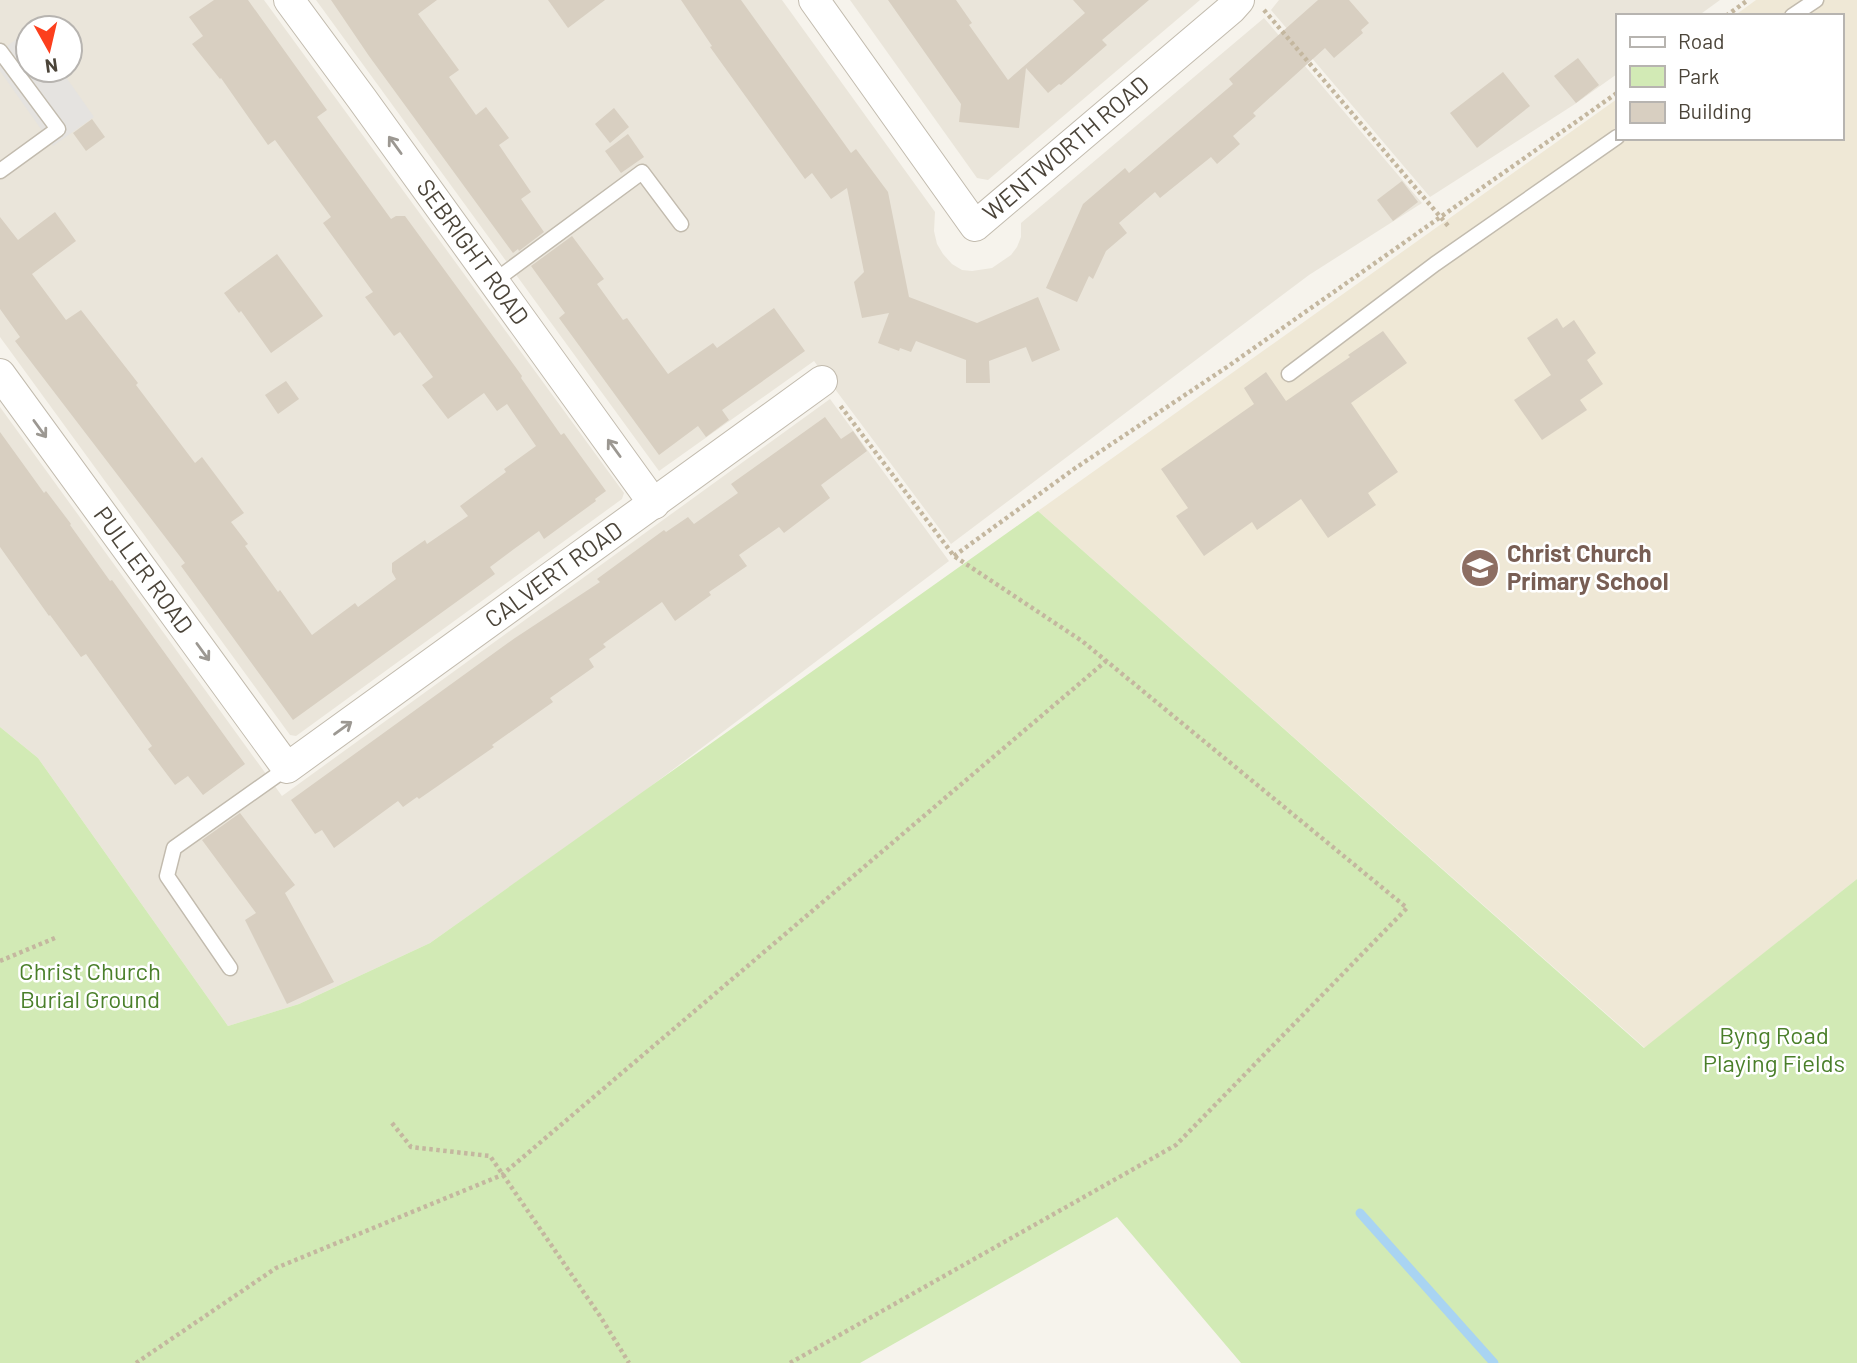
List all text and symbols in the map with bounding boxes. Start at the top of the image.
north arrow [14,14,84,84]
legend [1616,14,1843,140]
text: Road [1678,28,1724,53]
text: N [44,54,59,79]
text: Park [1678,63,1719,88]
street label: WENTWORTH ROAD [976,69,1154,226]
text: Building [1678,98,1752,123]
one-way arrow [388,136,402,155]
street label: SEBRIGHT ROAD [412,173,536,330]
one-way arrow [33,419,47,438]
one-way arrow [607,439,621,458]
street label: PULLER ROAD [88,500,200,639]
street label: CALVERT ROAD [479,514,627,633]
place label: Christ Church Primary School [1507,538,1669,595]
school or university icon: Christ Church Primary School [1459,547,1501,589]
one-way arrow [196,642,210,661]
one-way arrow [333,721,352,735]
park label: Christ Church Burial Ground [19,956,161,1013]
park label: Byng Road Playing Fields [1703,1020,1845,1077]

